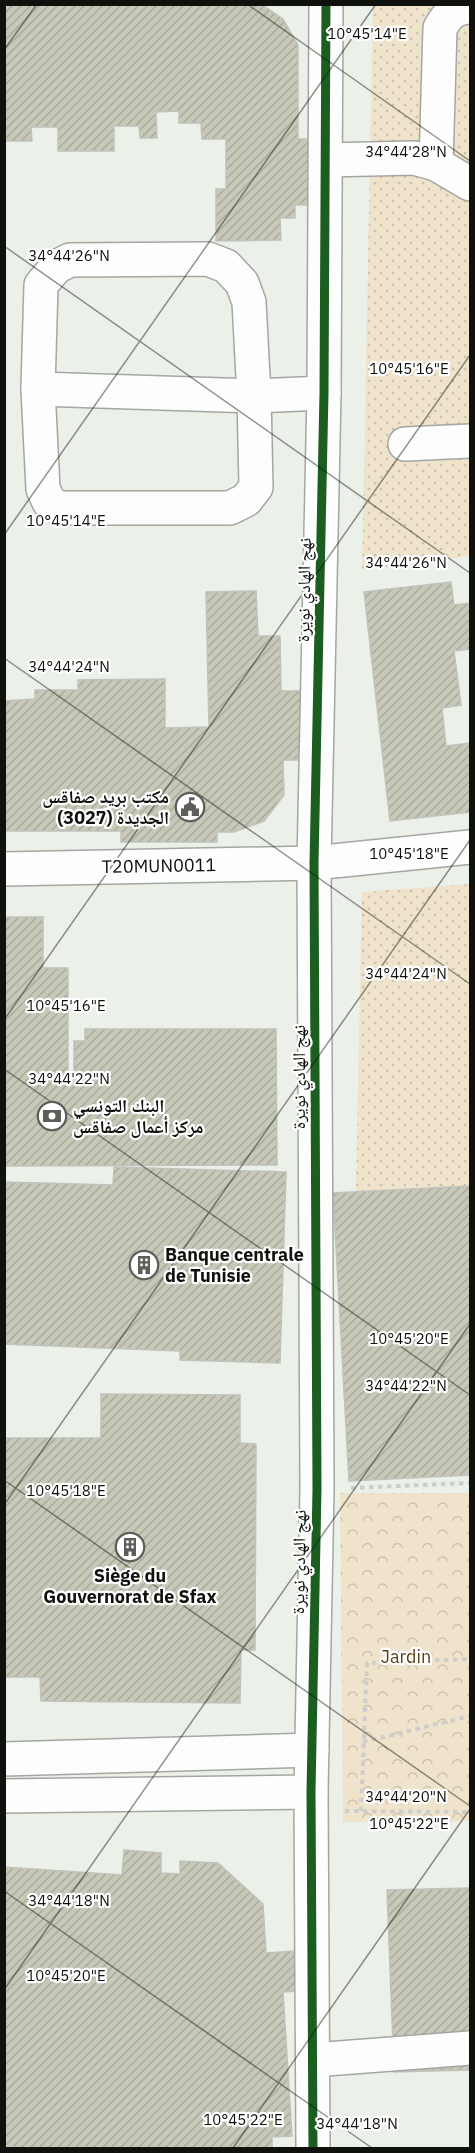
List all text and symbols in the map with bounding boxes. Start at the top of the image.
text: 10°45'14"E [327,24,407,43]
text: 34°44'28"N [365,142,447,161]
text: 34°44'26"N [28,246,110,265]
text: 10°45'16"E [369,359,449,378]
text: 10°45'14"E [26,511,106,530]
street label: نهج الهادي نويرة [291,537,319,643]
text: 34°44'26"N [365,553,447,572]
text: 34°44'24"N [28,657,110,676]
place label: مكتب بريد صفاقس الجديدة (3027) [42,785,169,829]
public building icon: مكتب بريد صفاقس الجديدة (3027) [174,791,206,823]
text: 10°45'18"E [369,844,449,863]
street label: T20MUN0011 [101,853,217,878]
text: 34°44'24"N [365,964,447,983]
text: 10°45'16"E [26,996,106,1015]
street label: نهج الهادي نويرة [287,1025,314,1129]
text: 34°44'22"N [28,1069,110,1088]
place label: البنك التونسي مركز أعمال صفاقس [73,1094,204,1138]
bank icon: البنك التونسي مركز أعمال صفاقس [36,1100,68,1132]
place label: Banque centrale de Tunisie [165,1243,304,1287]
building icon: Banque centrale de Tunisie [128,1249,160,1281]
text: 10°45'20"E [369,1329,449,1348]
text: 34°44'22"N [365,1376,447,1395]
text: 10°45'18"E [26,1481,106,1500]
street label: نهج الهادي نويرة [286,1509,314,1615]
building icon: Siège du Gouvernorat de Sfax [114,1531,146,1563]
place label: Siège du Gouvernorat de Sfax [43,1564,217,1608]
park label: Jardin [381,1645,431,1668]
text: 34°44'20"N [365,1787,447,1806]
text: 10°45'22"E [369,1814,449,1833]
text: 34°44'18"N [28,1891,110,1910]
text: 10°45'20"E [26,1966,106,1985]
text: 10°45'22"E [203,2110,283,2129]
text: 34°44'18"N [316,2114,398,2133]

